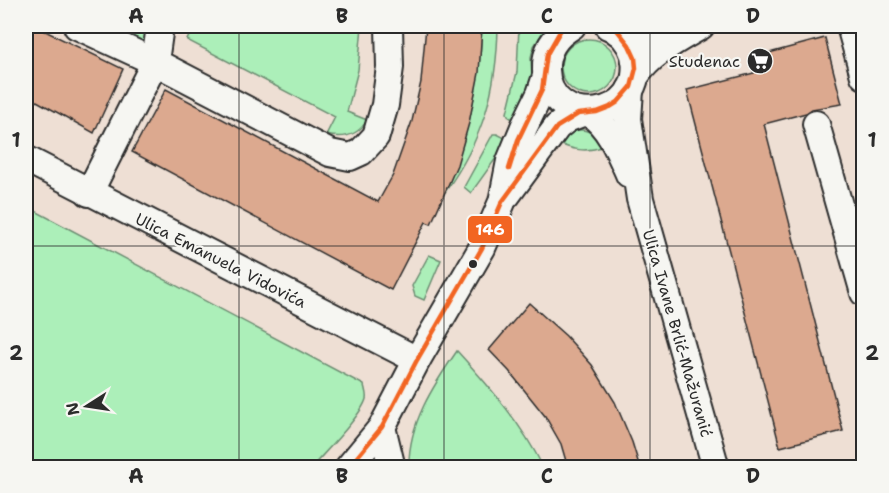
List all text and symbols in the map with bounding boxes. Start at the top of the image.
text: A [128,3,144,29]
text: B [336,3,348,29]
text: C [541,3,553,29]
text: D [746,3,760,29]
supermarket icon: Studenac [745,46,775,76]
place label: Studenac [669,51,740,72]
text: 1 [11,127,21,153]
text: 1 [867,127,877,153]
street label: Ulica Emanuela Vidovića [132,208,310,313]
line badge: 146 [467,215,513,244]
text: 146 [475,219,505,240]
street label: Ulica Ivane Brlić-Mažuranić [638,227,717,439]
unlabelled marker [467,258,479,270]
text: 2 [9,340,23,366]
text: 2 [865,340,879,366]
north arrow [57,376,117,436]
text: N [61,401,84,417]
text: A [128,463,144,489]
text: B [336,463,348,489]
text: C [541,463,553,489]
text: D [746,463,760,489]

